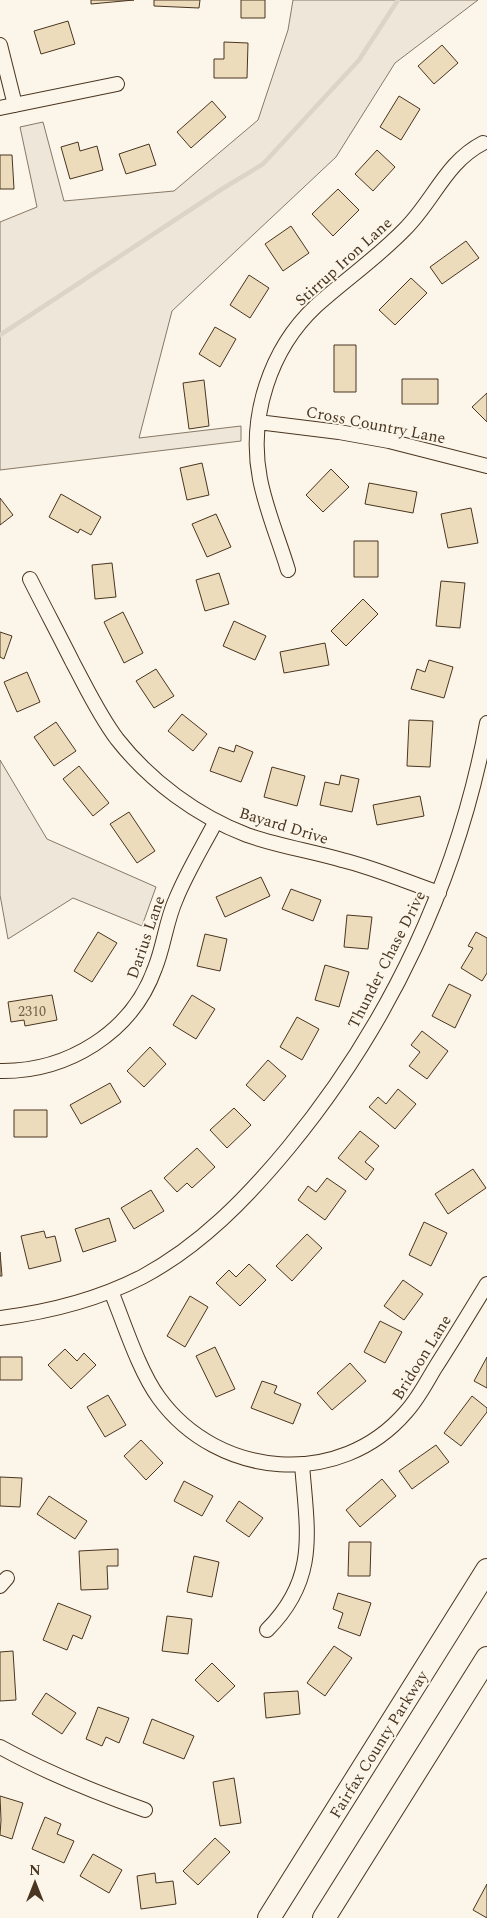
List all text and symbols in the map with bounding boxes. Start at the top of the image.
street label: Stirrup Iron Lane [290,211,398,312]
street label: Cross Country Lane [304,400,448,450]
street label: Bayard Drive [236,801,331,851]
street label: Thunder Chase Drive [342,886,432,1033]
street label: Darius Lane [121,893,171,982]
house number: 2310 [18,1001,46,1022]
street label: Bridoon Lane [386,1310,458,1405]
street label: Fairfax County Parkway [324,1665,435,1823]
north arrow [10,1858,60,1908]
text: N [29,1860,41,1881]

